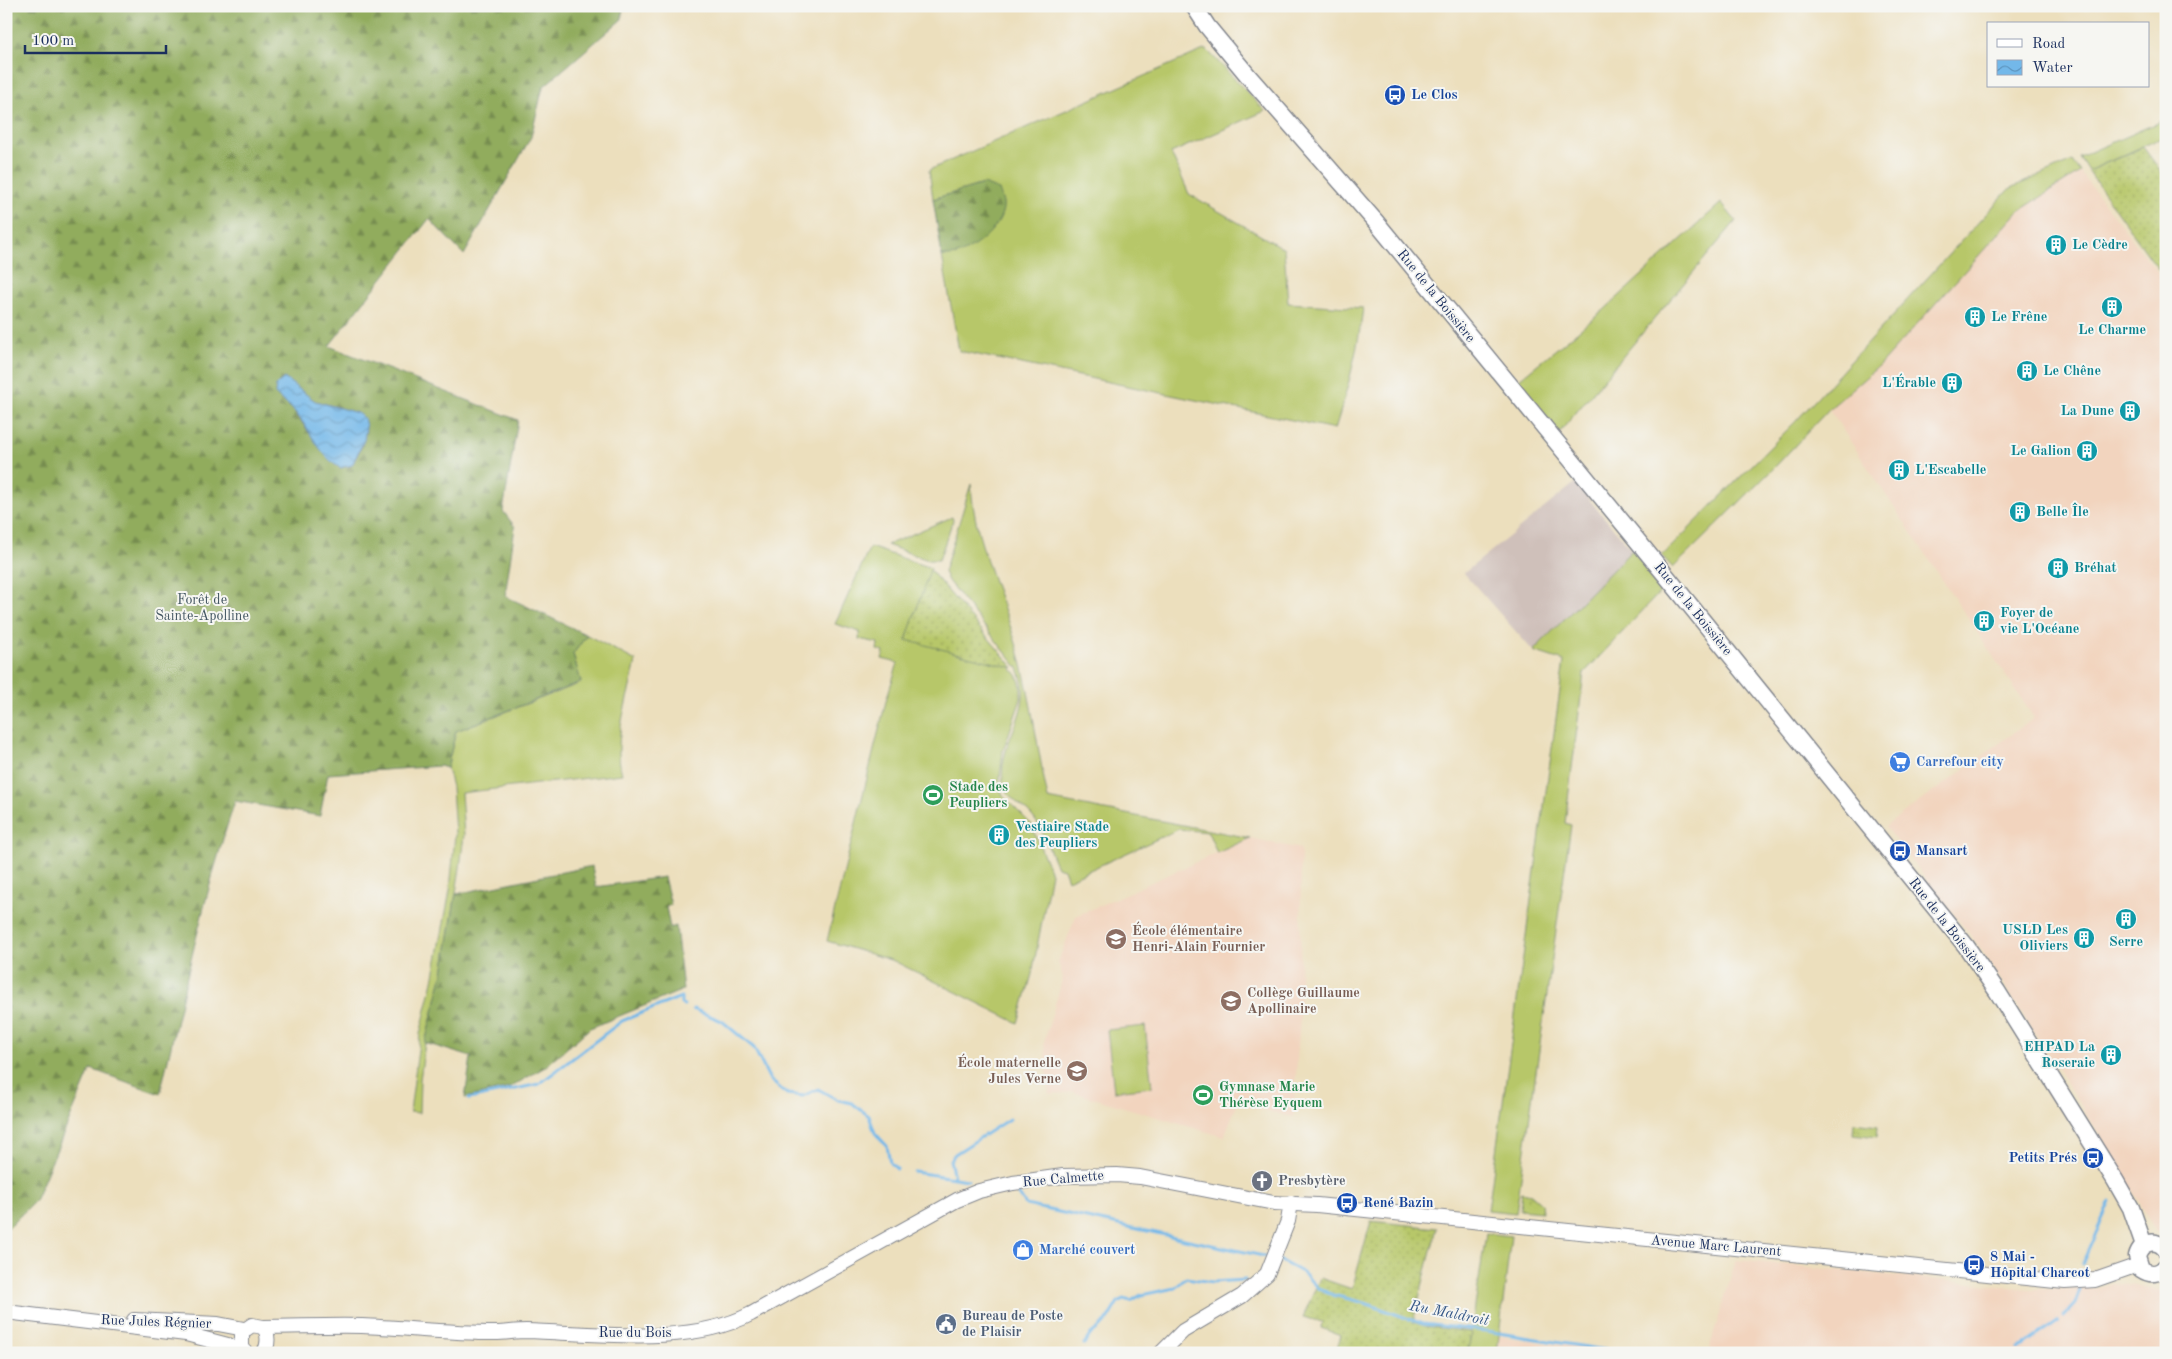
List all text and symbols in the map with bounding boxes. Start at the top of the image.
scale bar [25,22,166,54]
legend [1987,22,2150,88]
text: 100 m [32,34,74,49]
text: Road [2032,37,2066,52]
text: Water [2032,61,2073,76]
bus stop icon: Le Clos [1383,83,1407,107]
place label: Le Clos [1411,88,1458,102]
building icon: Le Cèdre [2044,233,2068,257]
place label: Le Cèdre [2072,238,2128,252]
street label: Rue de la Boissière [1394,247,1478,345]
building icon: Le Charme [2100,295,2124,319]
building icon: Le Frêne [1963,305,1987,329]
place label: Le Frêne [1991,310,2047,324]
place label: Le Charme [2078,323,2146,337]
building icon: Le Chêne [2015,359,2039,383]
place label: Le Chêne [2043,364,2101,378]
building icon: L'Érable [1940,371,1964,395]
place label: L'Érable [1882,373,1936,390]
building icon: La Dune [2118,399,2142,423]
place label: La Dune [2060,404,2114,418]
building icon: Le Galion [2075,439,2099,463]
place label: Le Galion [2011,444,2071,458]
building icon: L'Escabelle [1887,458,1911,482]
place label: L'Escabelle [1915,463,1986,477]
building icon: Belle Île [2008,500,2032,524]
place label: Belle Île [2036,502,2089,519]
building icon: Bréhat [2046,556,2070,580]
street label: Rue de la Boissière [1651,560,1735,658]
place label: Bréhat [2074,561,2117,575]
park label: Forêt de Sainte-Apolline [155,593,249,623]
place label: Foyer de vie L'Océane [2000,606,2079,636]
building icon: Foyer de vie L'Océane [1972,609,1996,633]
supermarket icon: Carrefour city [1888,750,1912,774]
place label: Carrefour city [1916,755,2004,769]
place label: Stade des Peupliers [949,780,1008,810]
sports icon: Stade des Peupliers [921,783,945,807]
place label: Vestiaire Stade des Peupliers [1015,820,1109,850]
building icon: Vestiaire Stade des Peupliers [987,823,1011,847]
bus stop icon: Mansart [1888,839,1912,863]
place label: Mansart [1916,844,1968,858]
street label: Rue de la Boissière [1906,875,1988,975]
building icon: Serre [2114,907,2138,931]
place label: École élémentaire Henri-Alain Fournier [1132,921,1265,954]
place label: USLD Les Oliviers [2002,923,2068,953]
building icon: USLD Les Oliviers [2072,926,2096,950]
school or university icon: École élémentaire Henri-Alain Fournier [1104,927,1128,951]
place label: Serre [2109,935,2143,949]
place label: Collège Guillaume Apollinaire [1247,986,1360,1016]
school or university icon: Collège Guillaume Apollinaire [1219,989,1243,1013]
place label: EHPAD La Roseraie [2024,1040,2095,1070]
building icon: EHPAD La Roseraie [2099,1043,2123,1067]
place label: École maternelle Jules Verne [957,1053,1061,1086]
school or university icon: École maternelle Jules Verne [1065,1059,1089,1083]
place label: Gymnase Marie Thérèse Eyquem [1219,1080,1323,1110]
sports icon: Gymnase Marie Thérèse Eyquem [1191,1083,1215,1107]
bus stop icon: Petits Prés [2081,1146,2105,1170]
place label: Petits Prés [2008,1151,2077,1165]
street label: Rue Calmette [1022,1168,1104,1190]
church icon: Presbytère [1250,1169,1274,1193]
place label: Presbytère [1278,1174,1346,1188]
bus stop icon: René Bazin [1335,1191,1359,1215]
place label: René Bazin [1363,1196,1434,1210]
street label: Avenue Marc Laurent [1650,1233,1782,1259]
shop icon: Marché couvert [1011,1238,1035,1262]
place label: Marché couvert [1039,1243,1135,1257]
place label: 8 Mai - Hôpital Charcot [1990,1250,2090,1280]
bus stop icon: 8 Mai - Hôpital Charcot [1962,1253,1986,1277]
water label: Ru Maldroit [1407,1299,1490,1329]
place label: Bureau de Poste de Plaisir [962,1309,1063,1339]
public building icon: Bureau de Poste de Plaisir [934,1312,958,1336]
street label: Rue Jules Régnier [100,1313,212,1331]
street label: Rue du Bois [598,1326,672,1340]

